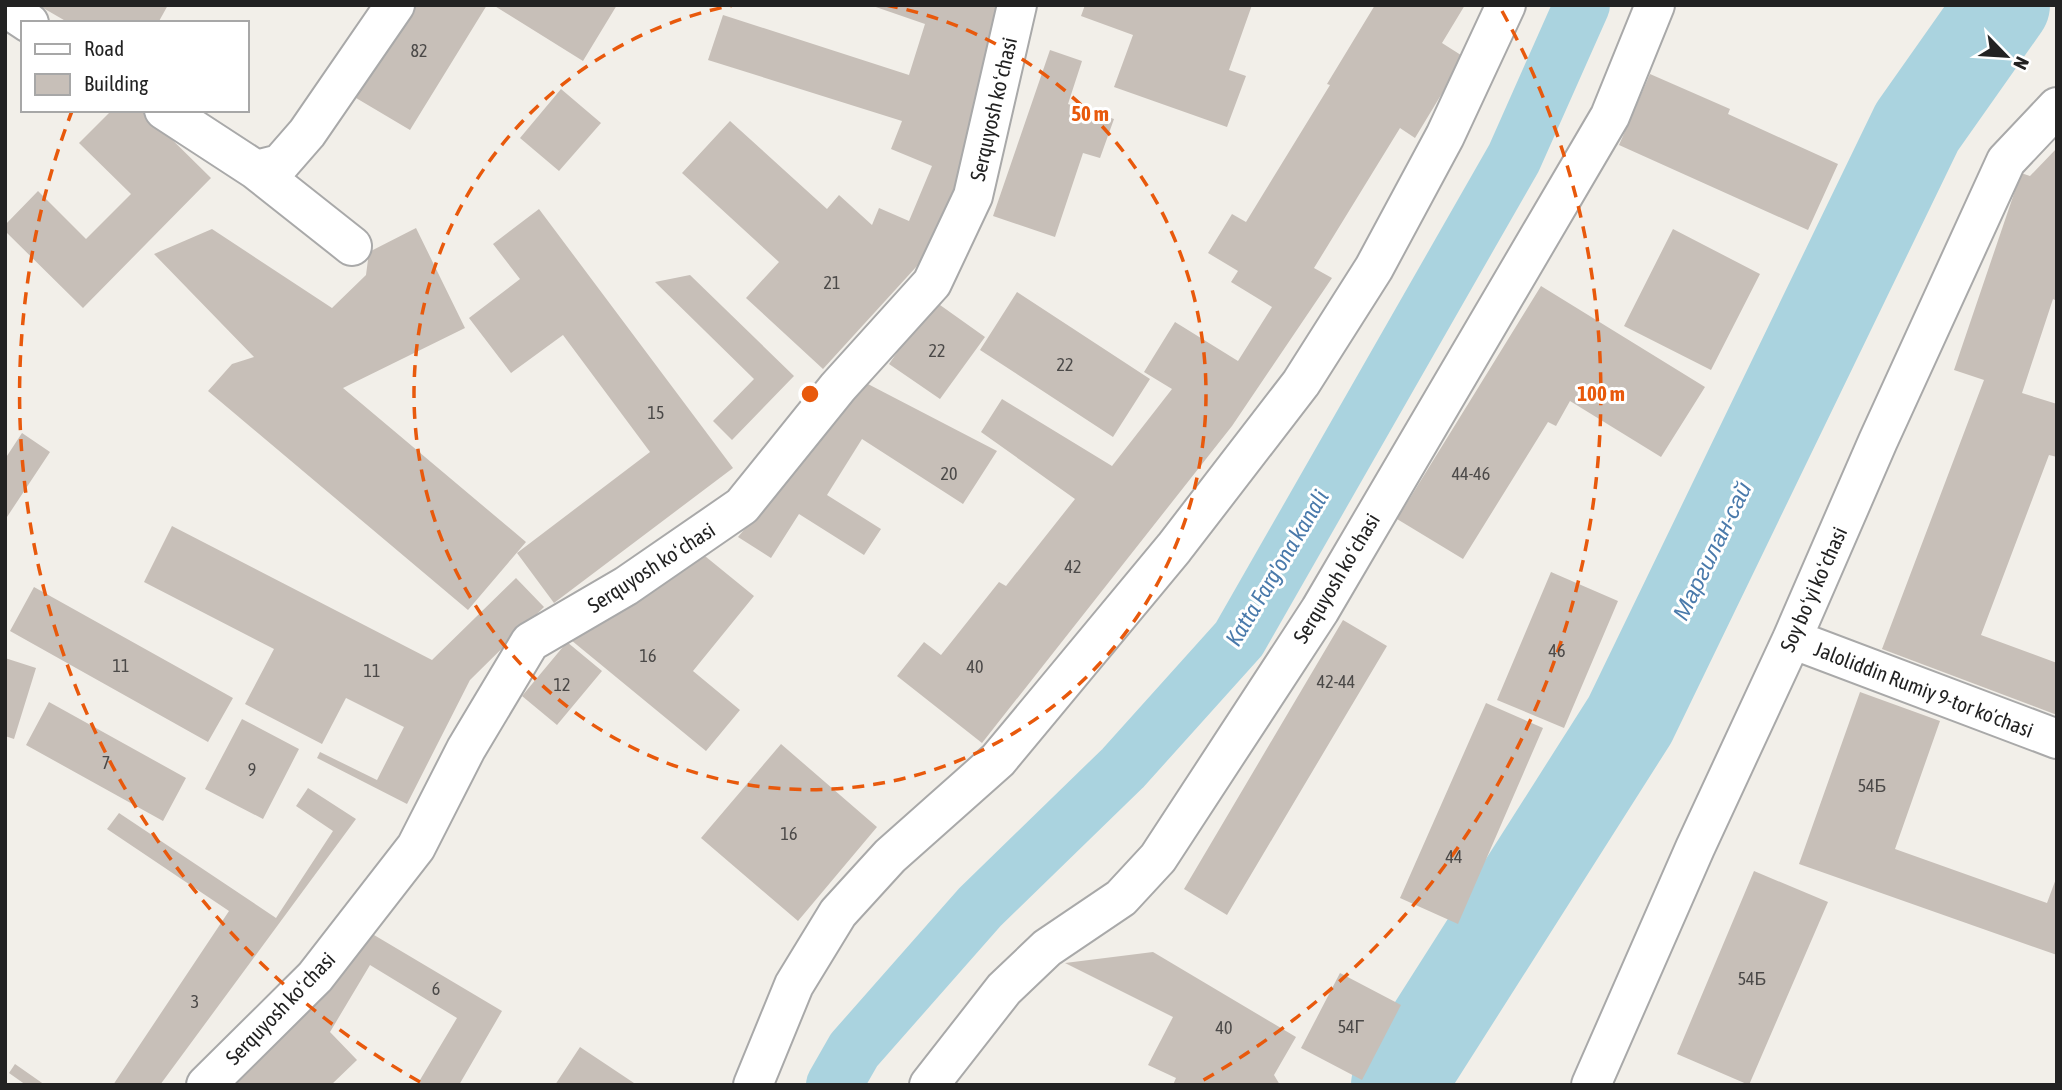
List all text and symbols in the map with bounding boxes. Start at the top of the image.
legend [21,21,248,112]
north arrow [1971,21,2041,91]
street label: Serquyosh koʻchasi [965,35,1021,183]
text: Road [84,36,124,60]
house number: 82 [411,40,427,61]
text: N [2009,53,2034,73]
text: Building [84,71,148,95]
text: 50 m [1071,101,1109,125]
house number: 21 [824,272,840,293]
house number: 22 [929,340,945,361]
house number: 22 [1057,354,1073,375]
text: 100 m [1577,381,1625,405]
centre of rings [798,382,822,406]
house number: 15 [648,402,664,423]
house number: 20 [941,463,957,484]
house number: 44-46 [1452,463,1490,484]
water label: Маргилан-сай [1667,478,1757,624]
water label: Katta Farg'ona kanali [1220,485,1334,651]
street label: Serquyosh koʻchasi [1288,509,1384,647]
street label: Serquyosh koʻchasi [583,517,719,617]
street label: Soy boʻyi koʻchasi [1775,523,1851,655]
house number: 42 [1065,556,1081,577]
street label: Jaloliddin Rumiy 9-tor koʼchasi [1811,636,2037,742]
house number: 46 [1549,640,1565,661]
house number: 16 [640,645,656,666]
house number: 11 [113,655,129,676]
house number: 40 [967,656,983,677]
house number: 11 [364,660,380,681]
house number: 42-44 [1317,671,1355,692]
house number: 12 [554,674,570,695]
house number: 7 [102,752,110,773]
house number: 9 [248,759,256,780]
house number: 54Б [1858,775,1886,796]
house number: 16 [781,823,797,844]
house number: 44 [1446,846,1462,867]
street label: Serquyosh koʻchasi [220,947,340,1069]
house number: 54Б [1738,968,1766,989]
house number: 6 [432,978,440,999]
house number: 3 [191,991,199,1012]
house number: 54Г [1338,1016,1365,1037]
house number: 40 [1216,1017,1232,1038]

